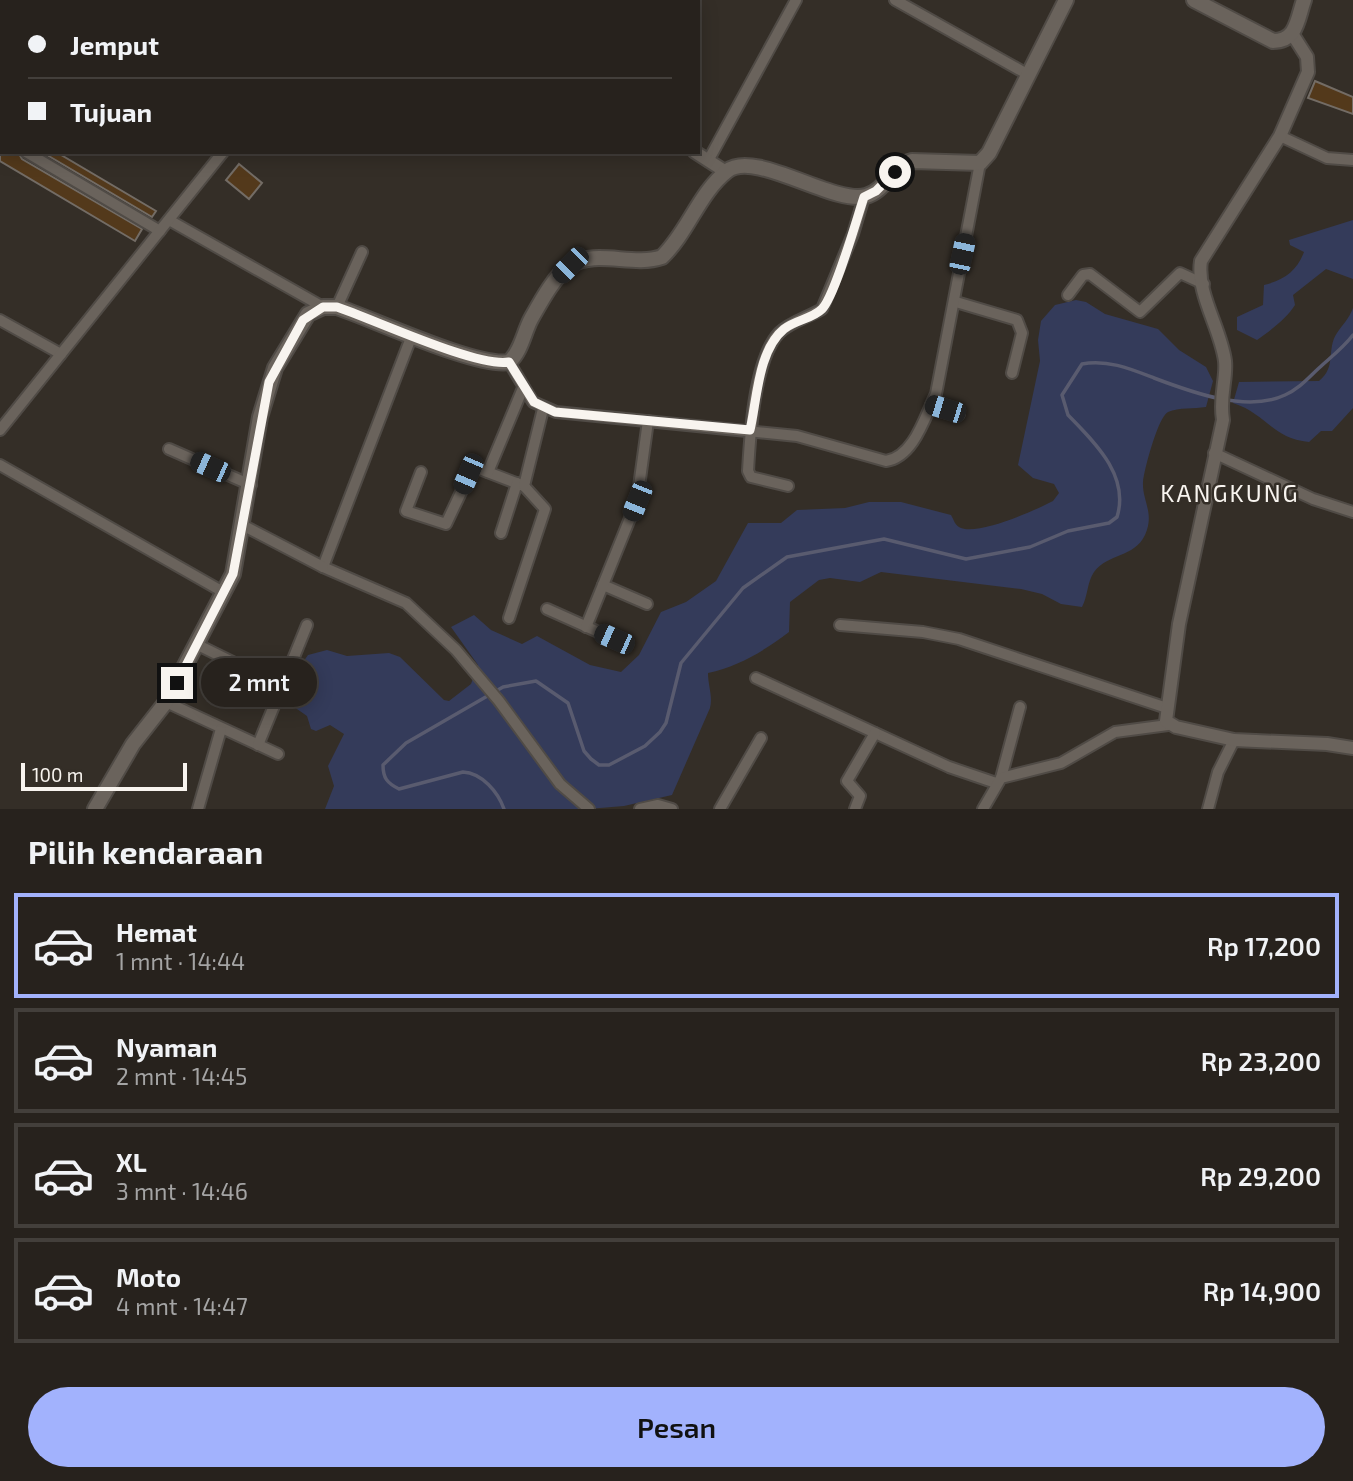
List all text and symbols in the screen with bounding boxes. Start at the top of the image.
text: Jemput [70,29,159,60]
text: Tujuan [70,96,152,127]
route start [879,156,911,188]
car [948,231,977,277]
car [548,243,593,287]
car [922,393,969,425]
car [187,449,234,485]
car [451,451,486,497]
car [620,478,655,524]
district label: KANGKUNG [1160,478,1300,507]
car [591,621,638,657]
callout: 2 mnt [202,658,317,708]
route end [161,667,193,699]
text: 2 mnt [228,668,290,696]
scale bar [21,760,187,792]
text: 100 m [32,763,83,786]
text: Pilih kendaraan [28,832,263,870]
icon: car [32,914,95,977]
text: Hemat [116,916,197,947]
text: Rp 17,200 [1207,930,1321,961]
text: 1 mnt · 14:44 [116,947,245,975]
icon: car [32,1029,95,1092]
text: Nyaman [116,1031,217,1062]
text: Rp 23,200 [1201,1045,1321,1076]
text: 2 mnt · 14:45 [116,1062,247,1090]
icon: car [32,1144,95,1207]
text: XL [116,1146,147,1177]
text: Rp 29,200 [1200,1160,1321,1191]
text: 3 mnt · 14:46 [116,1177,248,1205]
icon: car [32,1259,95,1322]
text: Moto [116,1261,181,1292]
text: Rp 14,900 [1203,1275,1321,1306]
text: 4 mnt · 14:47 [116,1292,248,1320]
button: Pesan [28,1387,1325,1467]

